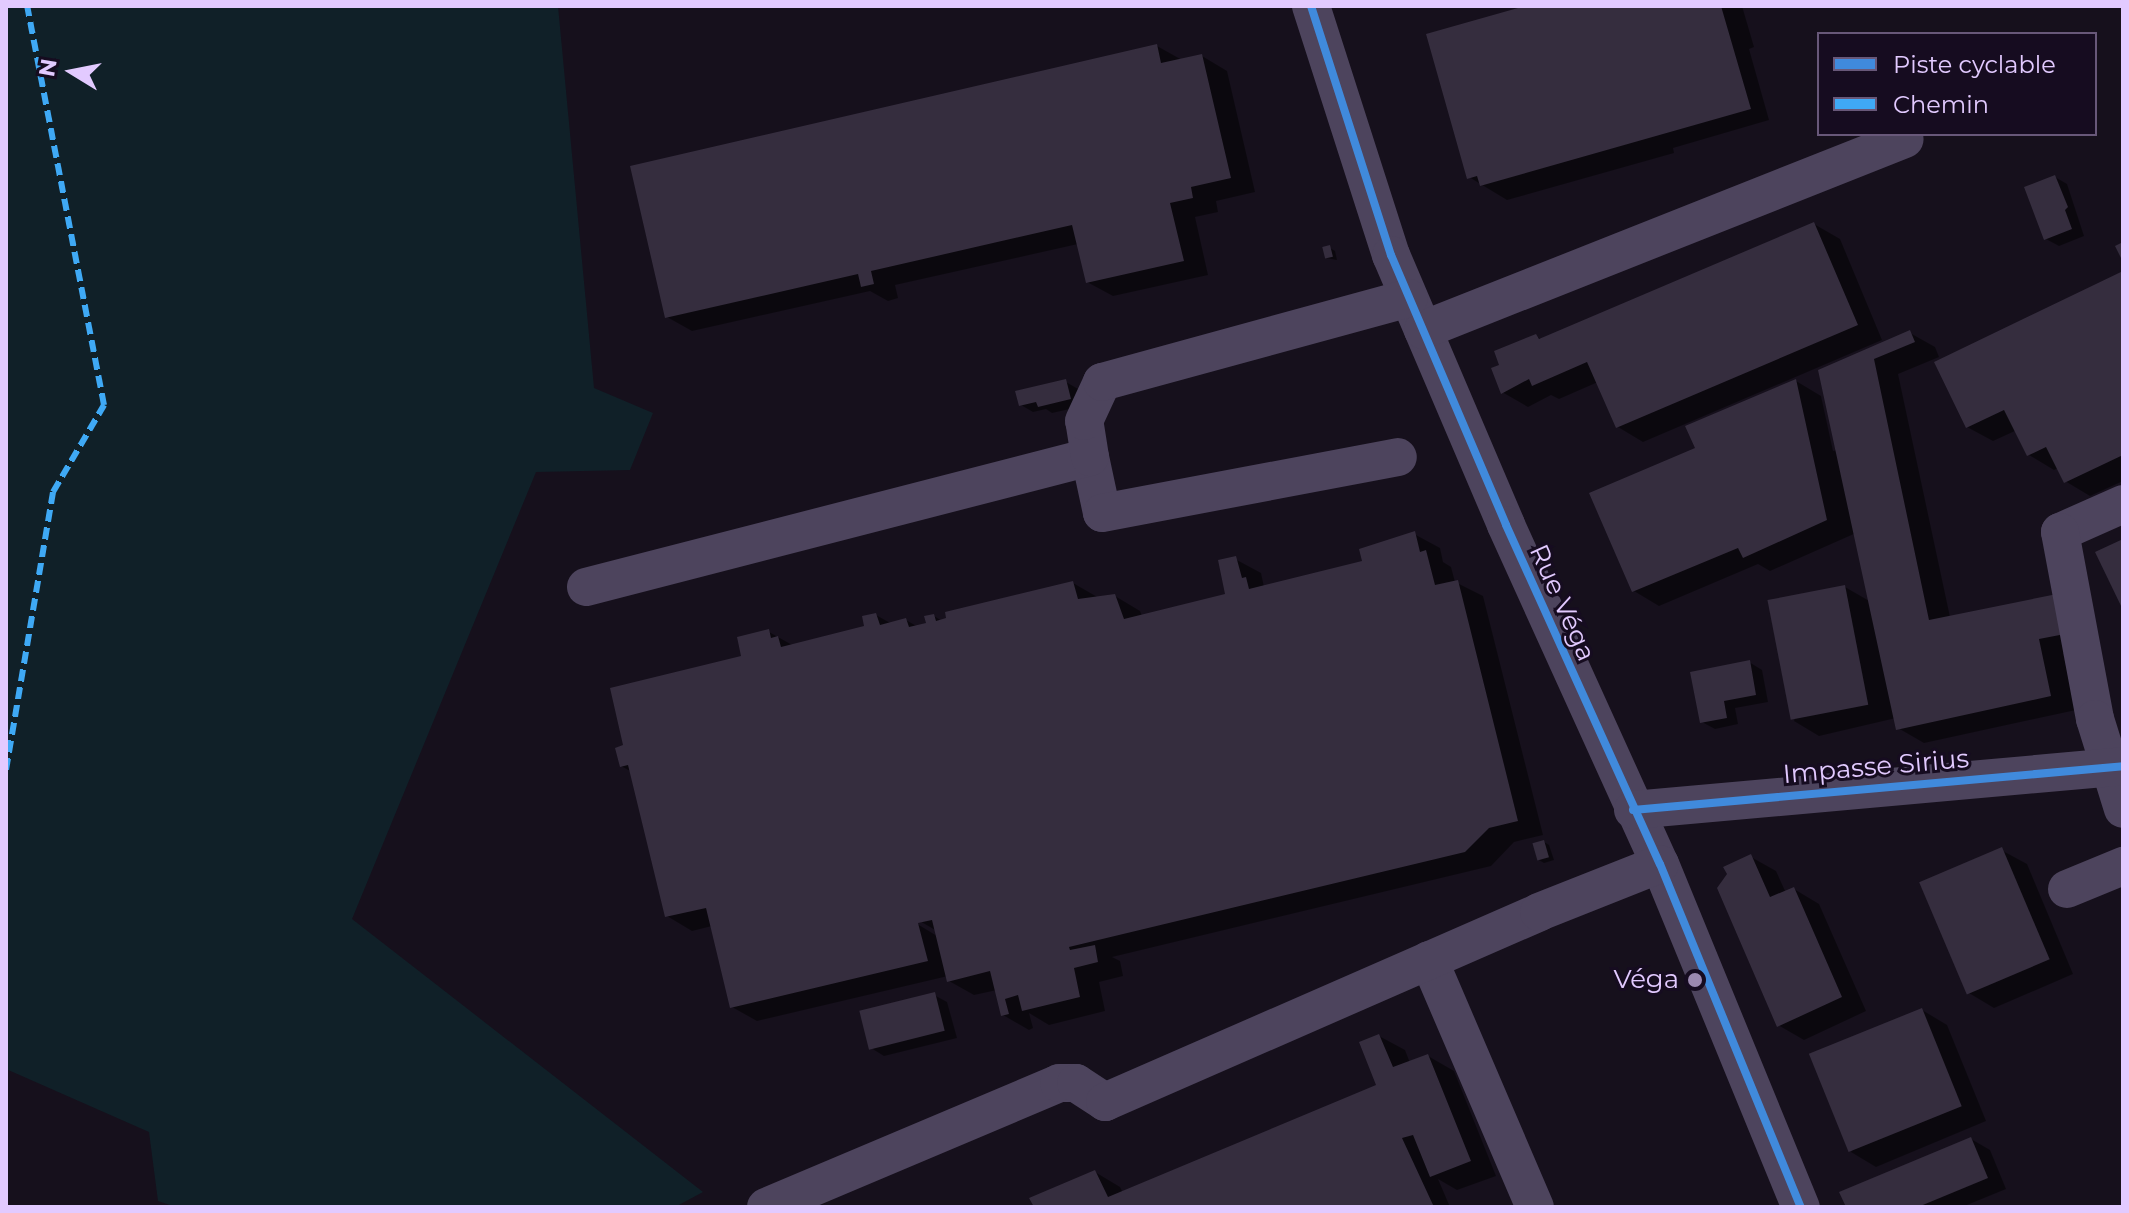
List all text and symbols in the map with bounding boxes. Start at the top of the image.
north arrow [32,32,112,112]
legend [1817,32,2097,136]
text: Piste cyclable [1893,50,2056,79]
text: N [33,57,63,79]
text: Chemin [1893,90,1989,119]
street label: Rue Véga [1522,540,1602,666]
street label: Impasse Sirius [1782,743,1970,791]
place label: Véga [1613,964,1679,996]
marker: Véga [1686,971,1704,989]

